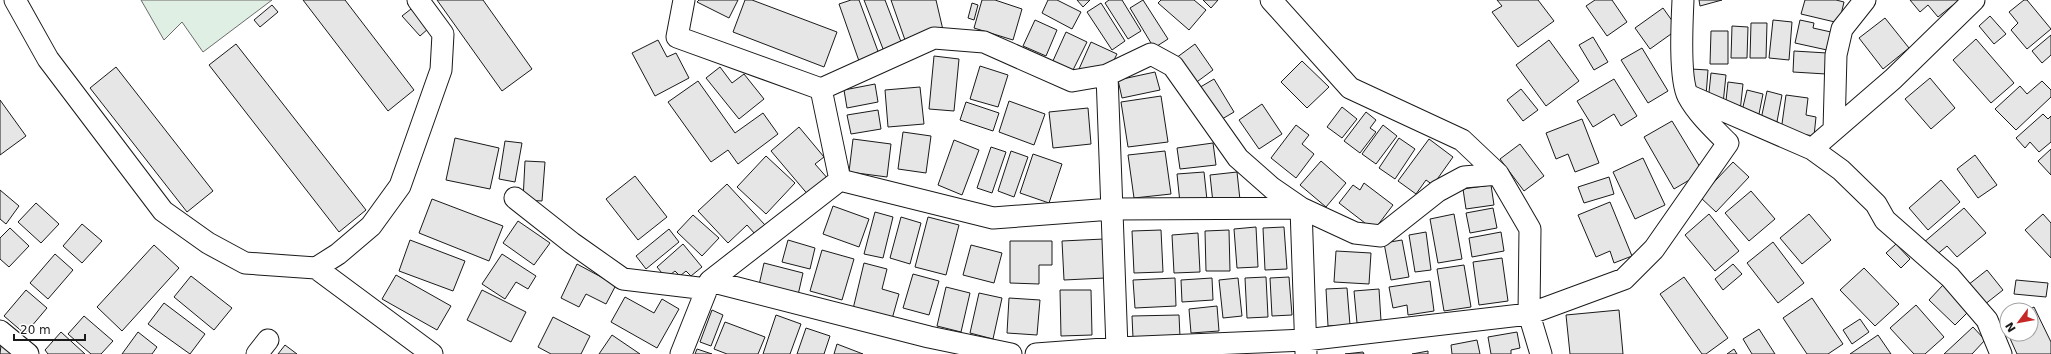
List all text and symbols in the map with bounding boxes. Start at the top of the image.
north arrow [1999,302,2039,342]
scale bar [14,316,85,342]
text: N [2003,320,2019,334]
text: 20 m [20,323,51,337]

